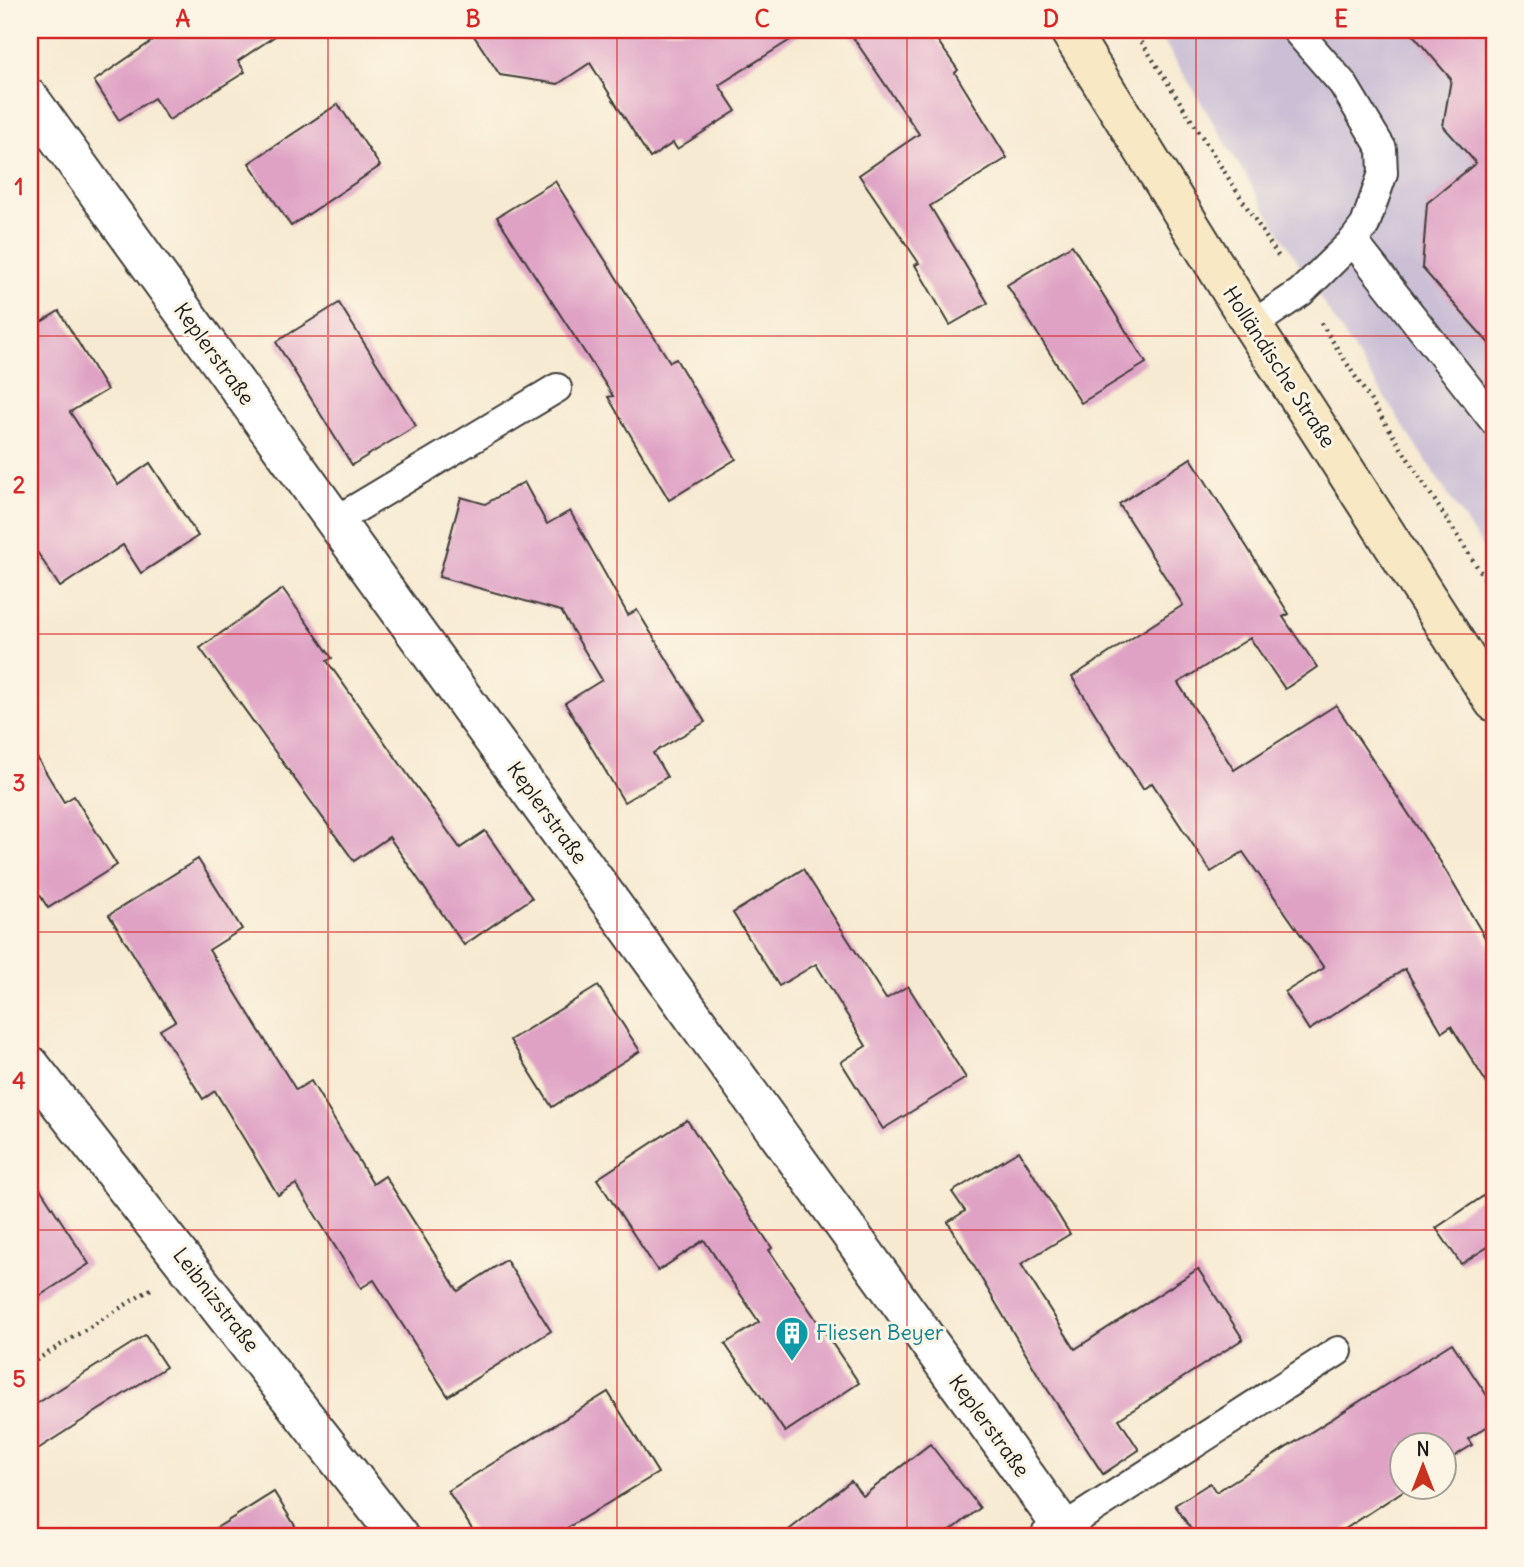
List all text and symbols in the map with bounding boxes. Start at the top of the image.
text: A [176,4,191,33]
text: B [465,4,481,33]
text: C [754,4,770,33]
text: D [1043,4,1059,33]
text: E [1334,4,1348,33]
text: 1 [14,172,24,201]
street label: Holländische Straße [1217,281,1342,453]
street label: Keplerstraße [168,297,261,410]
text: 2 [13,470,26,499]
street label: Keplerstraße [501,756,594,869]
text: 3 [12,768,26,797]
text: 4 [12,1066,26,1095]
street label: Leibnizstraße [167,1242,266,1357]
building icon: Fliesen Beyer [773,1314,811,1363]
place label: Fliesen Beyer [816,1319,944,1346]
text: 5 [12,1364,26,1393]
street label: Keplerstraße [943,1369,1036,1482]
north arrow [1388,1430,1458,1500]
text: N [1416,1437,1430,1461]

